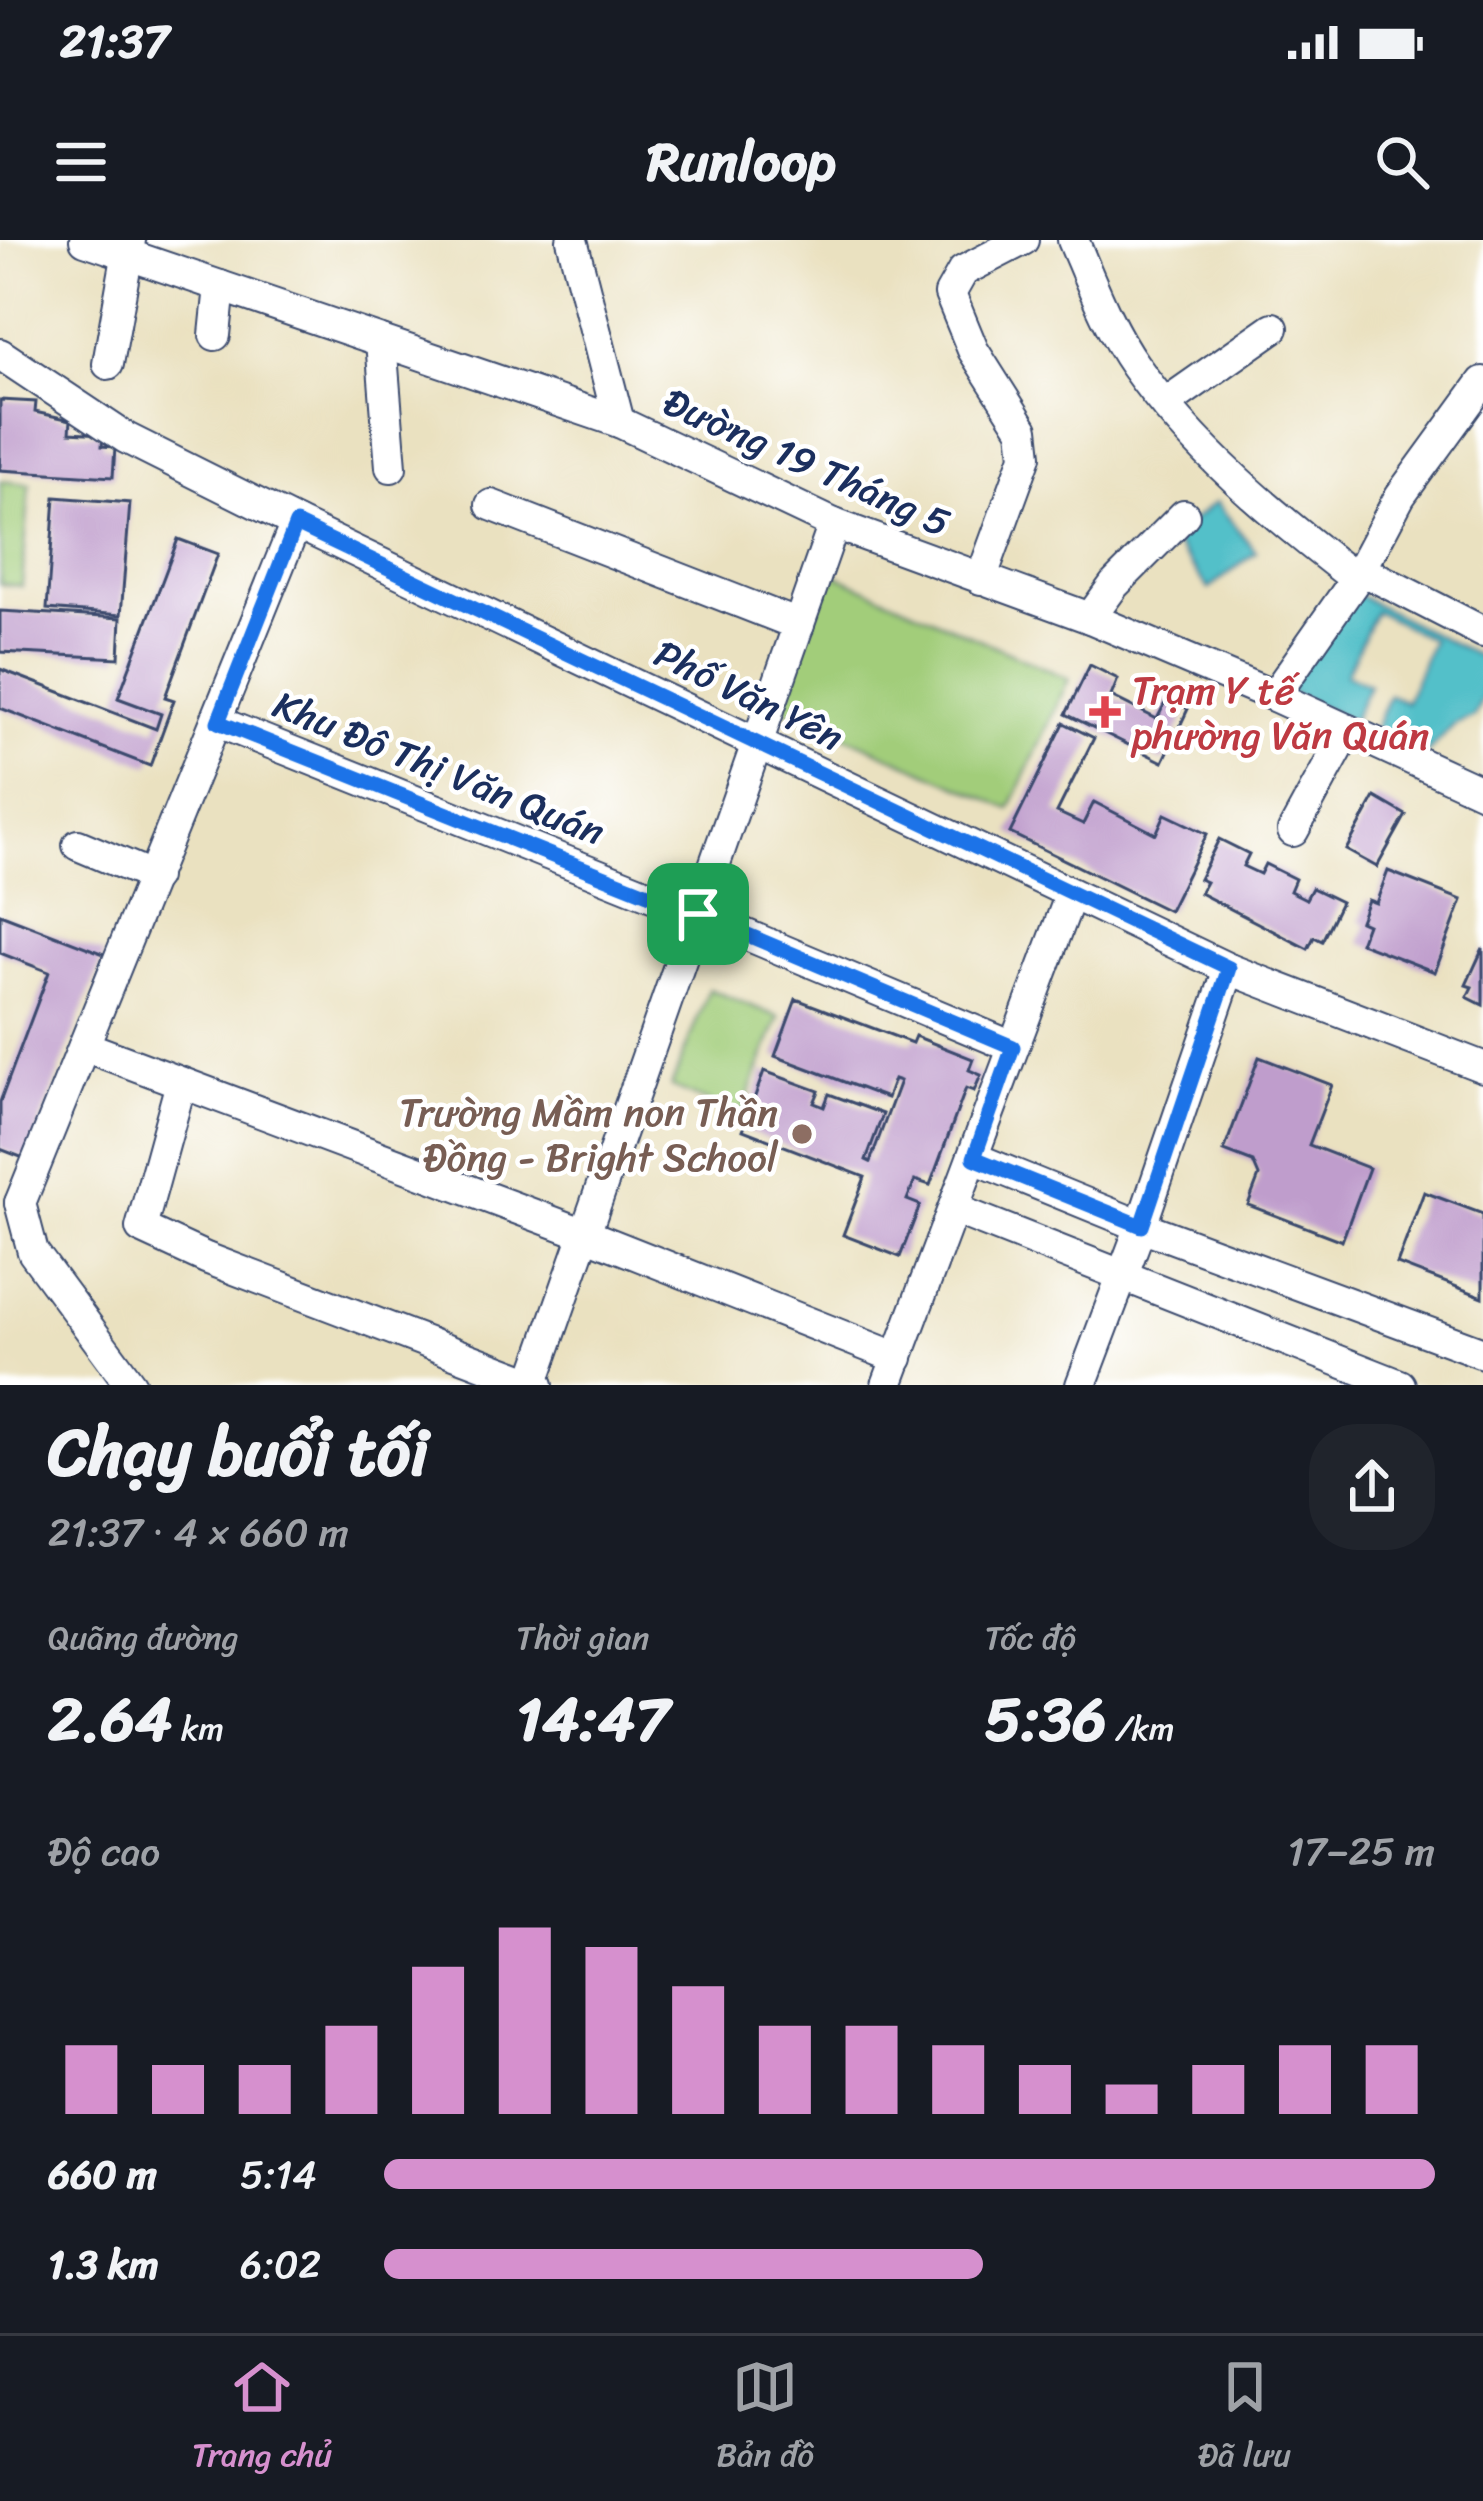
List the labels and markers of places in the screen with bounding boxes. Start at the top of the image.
place label: Trạm Y tế phường Văn Quán [1130,656,1429,770]
marker: Trạm Y tế phường Văn Quán [1089,696,1121,728]
pin [647,863,749,965]
place label: Trường Mầm non Thần Đồng - Bright School [399,1078,779,1192]
marker: Trường Mầm non Thần Đồng - Bright School [789,1121,815,1147]

